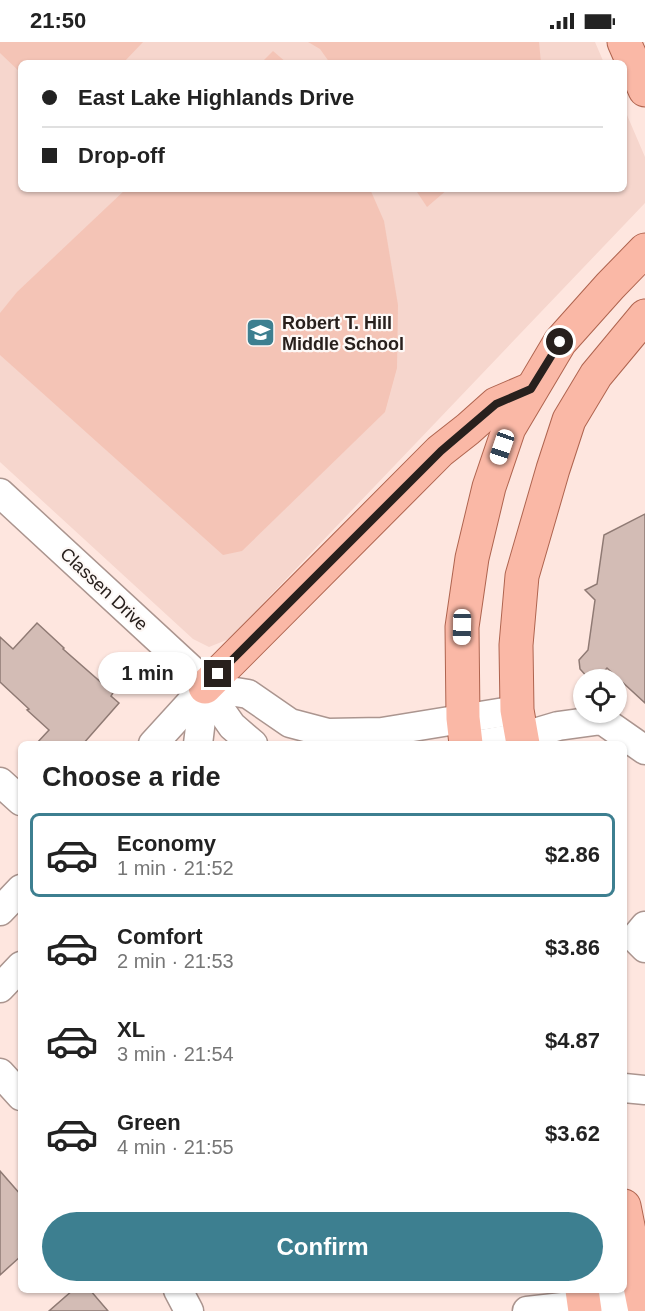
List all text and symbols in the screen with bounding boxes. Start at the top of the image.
text: 21:50 [30,8,86,33]
text: East Lake Highlands Drive [78,85,354,110]
text: Drop-off [78,143,165,168]
place label: Robert T. Hill Middle School [282,313,404,354]
school or university icon: Robert T. Hill Middle School [245,317,277,349]
route start [546,328,573,355]
car [488,427,516,467]
street label: Classen Drive [56,543,152,635]
car [453,609,471,645]
callout: 1 min [98,653,197,695]
route end [204,660,231,687]
text: 1 min [121,662,174,684]
map controls [573,669,627,723]
button: locate [573,669,627,723]
text: Choose a ride [42,762,221,792]
icon: car [45,828,99,882]
text: Economy [117,831,216,856]
text: $2.86 [545,842,600,867]
text: 1 min · 21:52 [117,857,234,879]
icon: car [45,921,99,975]
text: Comfort [117,924,203,949]
text: $3.86 [545,935,600,960]
text: 2 min · 21:53 [117,950,234,972]
icon: car [45,1014,99,1068]
text: XL [117,1017,145,1042]
text: $4.87 [545,1028,600,1053]
text: 3 min · 21:54 [117,1043,234,1065]
icon: car [45,1107,99,1161]
text: Green [117,1110,181,1135]
text: $3.62 [545,1121,600,1146]
text: 4 min · 21:55 [117,1136,234,1158]
button: Confirm [42,1212,603,1281]

